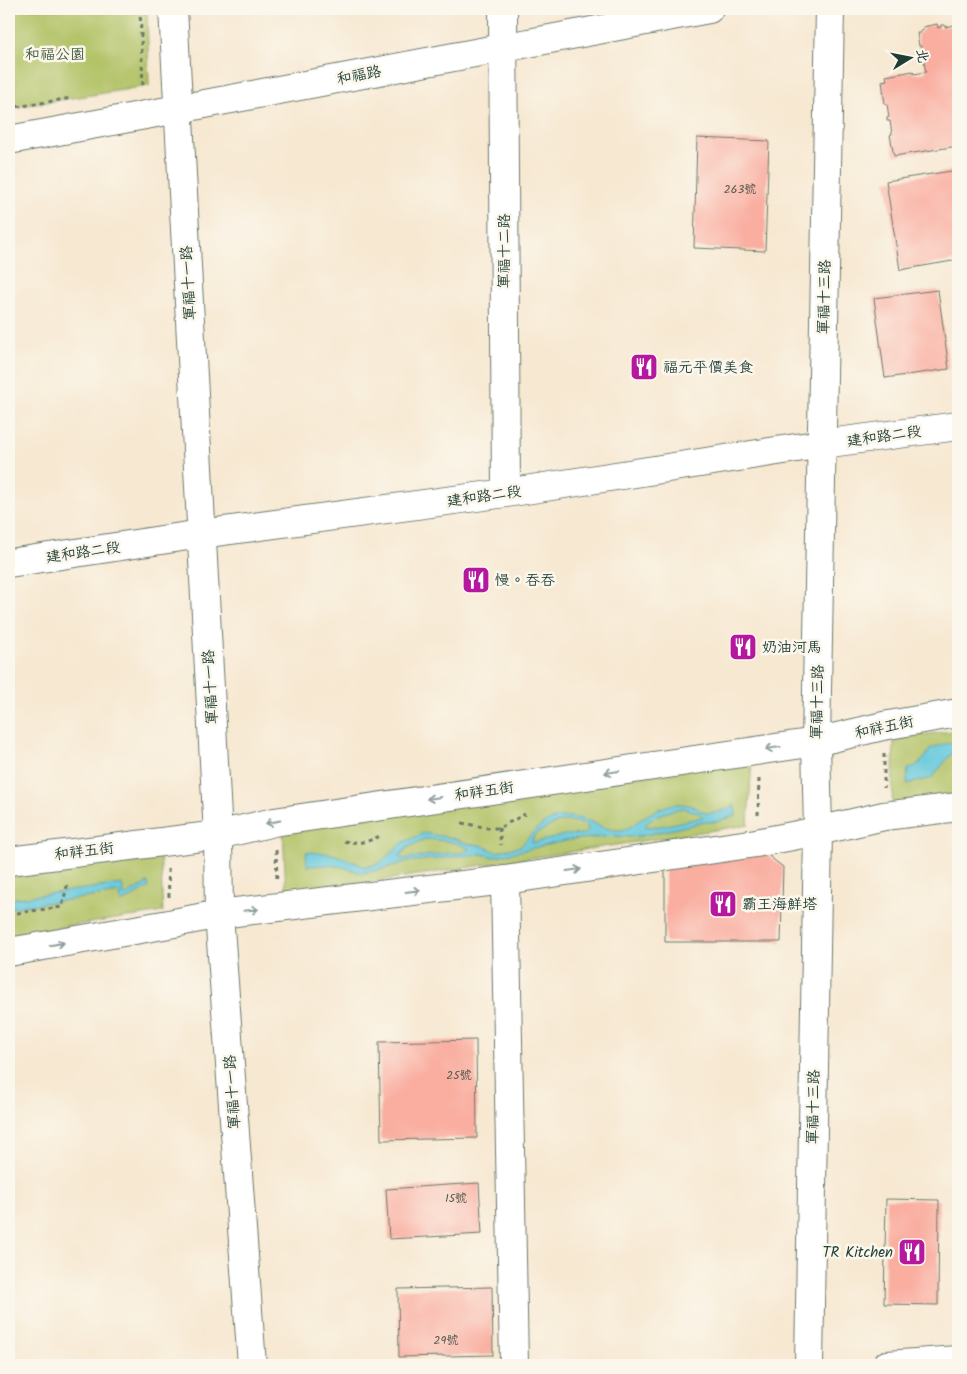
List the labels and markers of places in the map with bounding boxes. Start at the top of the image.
restaurant icon: 福元平價美食 [629,352,659,382]
place label: 福元平價美食 [663,356,753,380]
restaurant icon: 慢。吞吞 [461,565,491,595]
place label: 慢。吞吞 [495,569,555,593]
restaurant icon: 奶油河馬 [728,632,758,662]
place label: 奶油河馬 [762,636,822,660]
restaurant icon: 霸王海鮮塔 [708,889,738,919]
place label: 霸王海鮮塔 [742,893,817,917]
restaurant icon: TR Kitchen [897,1237,927,1267]
place label: TR Kitchen [822,1241,893,1265]

